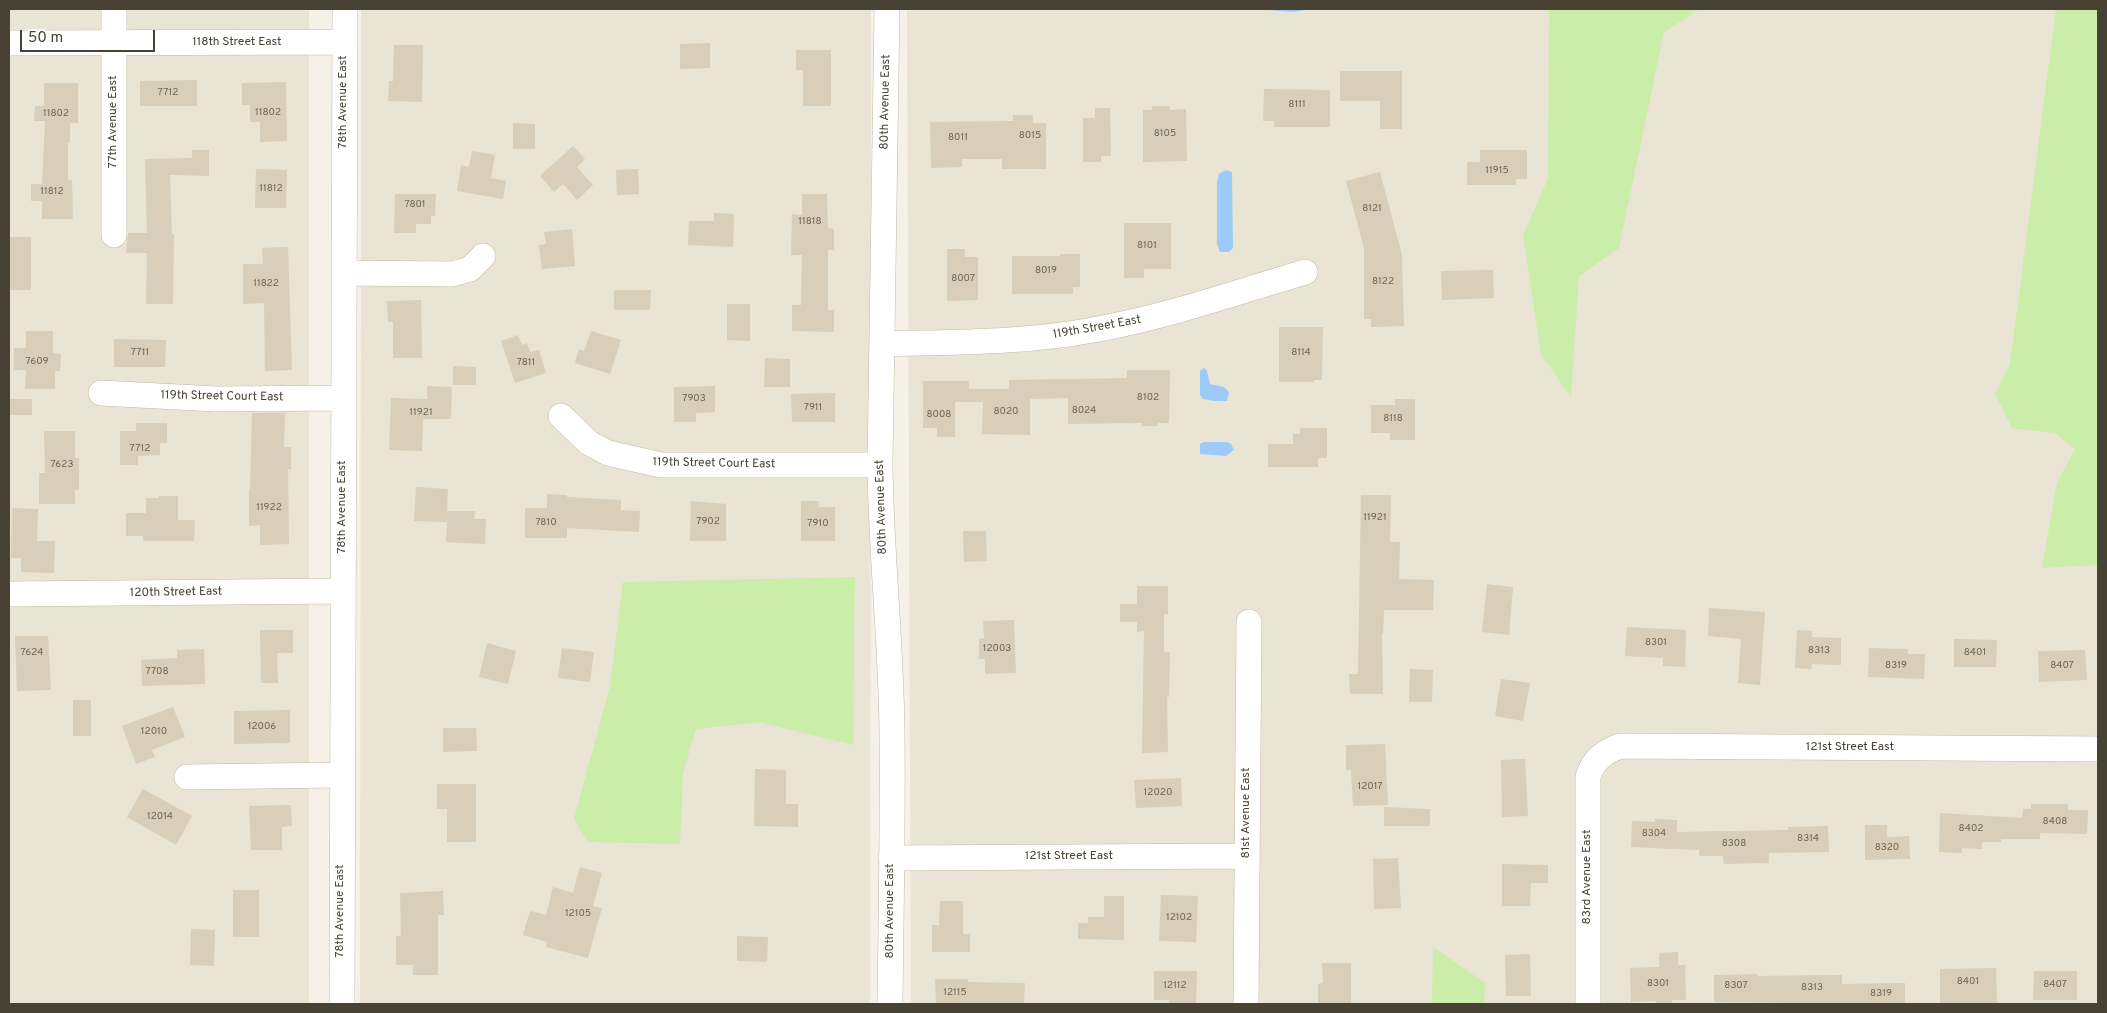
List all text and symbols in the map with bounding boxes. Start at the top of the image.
scale bar [22,20,158,52]
text: 50 m [28,29,63,48]
street label: 118th Street East [192,36,282,50]
street label: 80th Avenue East [878,54,894,150]
street label: 78th Avenue East [337,55,351,149]
street label: 77th Avenue East [107,76,121,168]
house number: 7712 [158,87,178,99]
house number: 8111 [1288,99,1306,111]
house number: 11802 [255,107,281,119]
house number: 11802 [43,108,69,120]
house number: 8105 [1154,128,1176,140]
house number: 8015 [1019,130,1041,142]
house number: 8011 [948,132,968,144]
house number: 11915 [1485,165,1509,177]
house number: 11812 [259,183,283,195]
house number: 11812 [40,186,64,198]
house number: 7801 [404,199,426,211]
house number: 8121 [1362,203,1382,215]
house number: 11818 [798,216,822,228]
house number: 8101 [1137,240,1157,252]
house number: 8019 [1035,265,1057,277]
house number: 8007 [951,273,975,285]
house number: 8122 [1372,276,1394,288]
house number: 11822 [253,278,279,290]
street label: 119th Street East [1052,313,1142,343]
house number: 7711 [131,347,149,359]
house number: 8114 [1291,347,1311,359]
house number: 7609 [25,356,49,368]
house number: 7811 [517,357,535,369]
street label: 119th Street Court East [160,389,284,405]
house number: 8102 [1137,392,1159,404]
house number: 7903 [682,393,706,405]
house number: 7911 [804,402,822,414]
house number: 8024 [1072,405,1096,417]
house number: 8020 [994,406,1018,418]
house number: 11921 [409,407,433,419]
house number: 8008 [927,409,951,421]
house number: 8118 [1383,413,1403,425]
house number: 7712 [130,443,150,455]
street label: 119th Street Court East [652,456,776,472]
house number: 7623 [51,459,73,471]
street label: 80th Avenue East [873,459,891,555]
street label: 78th Avenue East [336,460,350,554]
house number: 11922 [256,502,282,514]
house number: 11921 [1363,512,1387,524]
house number: 7902 [696,516,720,528]
house number: 7810 [535,517,557,529]
house number: 7910 [807,518,829,530]
street label: 120th Street East [130,585,222,601]
house number: 8301 [1645,637,1667,649]
house number: 12003 [983,643,1011,655]
house number: 8313 [1808,645,1830,657]
house number: 7624 [21,647,43,659]
house number: 8401 [1964,647,1986,659]
house number: 8319 [1885,660,1907,672]
house number: 8407 [2050,660,2074,672]
house number: 7708 [145,666,169,678]
house number: 12006 [248,721,276,733]
house number: 12010 [141,726,167,738]
street label: 121st Street East [1806,741,1894,755]
street label: 81st Avenue East [1240,768,1254,858]
house number: 12017 [1357,781,1383,793]
house number: 12020 [1144,787,1172,799]
house number: 12014 [147,811,173,823]
house number: 8408 [2043,816,2067,828]
house number: 8402 [1959,823,1983,835]
house number: 8304 [1642,828,1666,840]
street label: 83rd Avenue East [1581,830,1595,924]
house number: 8314 [1797,833,1819,845]
house number: 8308 [1722,838,1746,850]
house number: 8320 [1875,842,1899,854]
street label: 121st Street East [1025,850,1113,864]
street label: 80th Avenue East [884,863,898,959]
street label: 78th Avenue East [334,864,348,958]
house number: 12105 [565,908,591,920]
house number: 12102 [1166,912,1192,924]
house number: 8401 [1957,976,1979,988]
house number: 8301 [1647,978,1669,990]
house number: 8407 [2043,979,2067,991]
house number: 12112 [1163,980,1187,992]
house number: 8307 [1724,980,1748,992]
house number: 8313 [1801,982,1823,994]
house number: 12115 [943,987,967,999]
house number: 8319 [1870,988,1892,1000]

